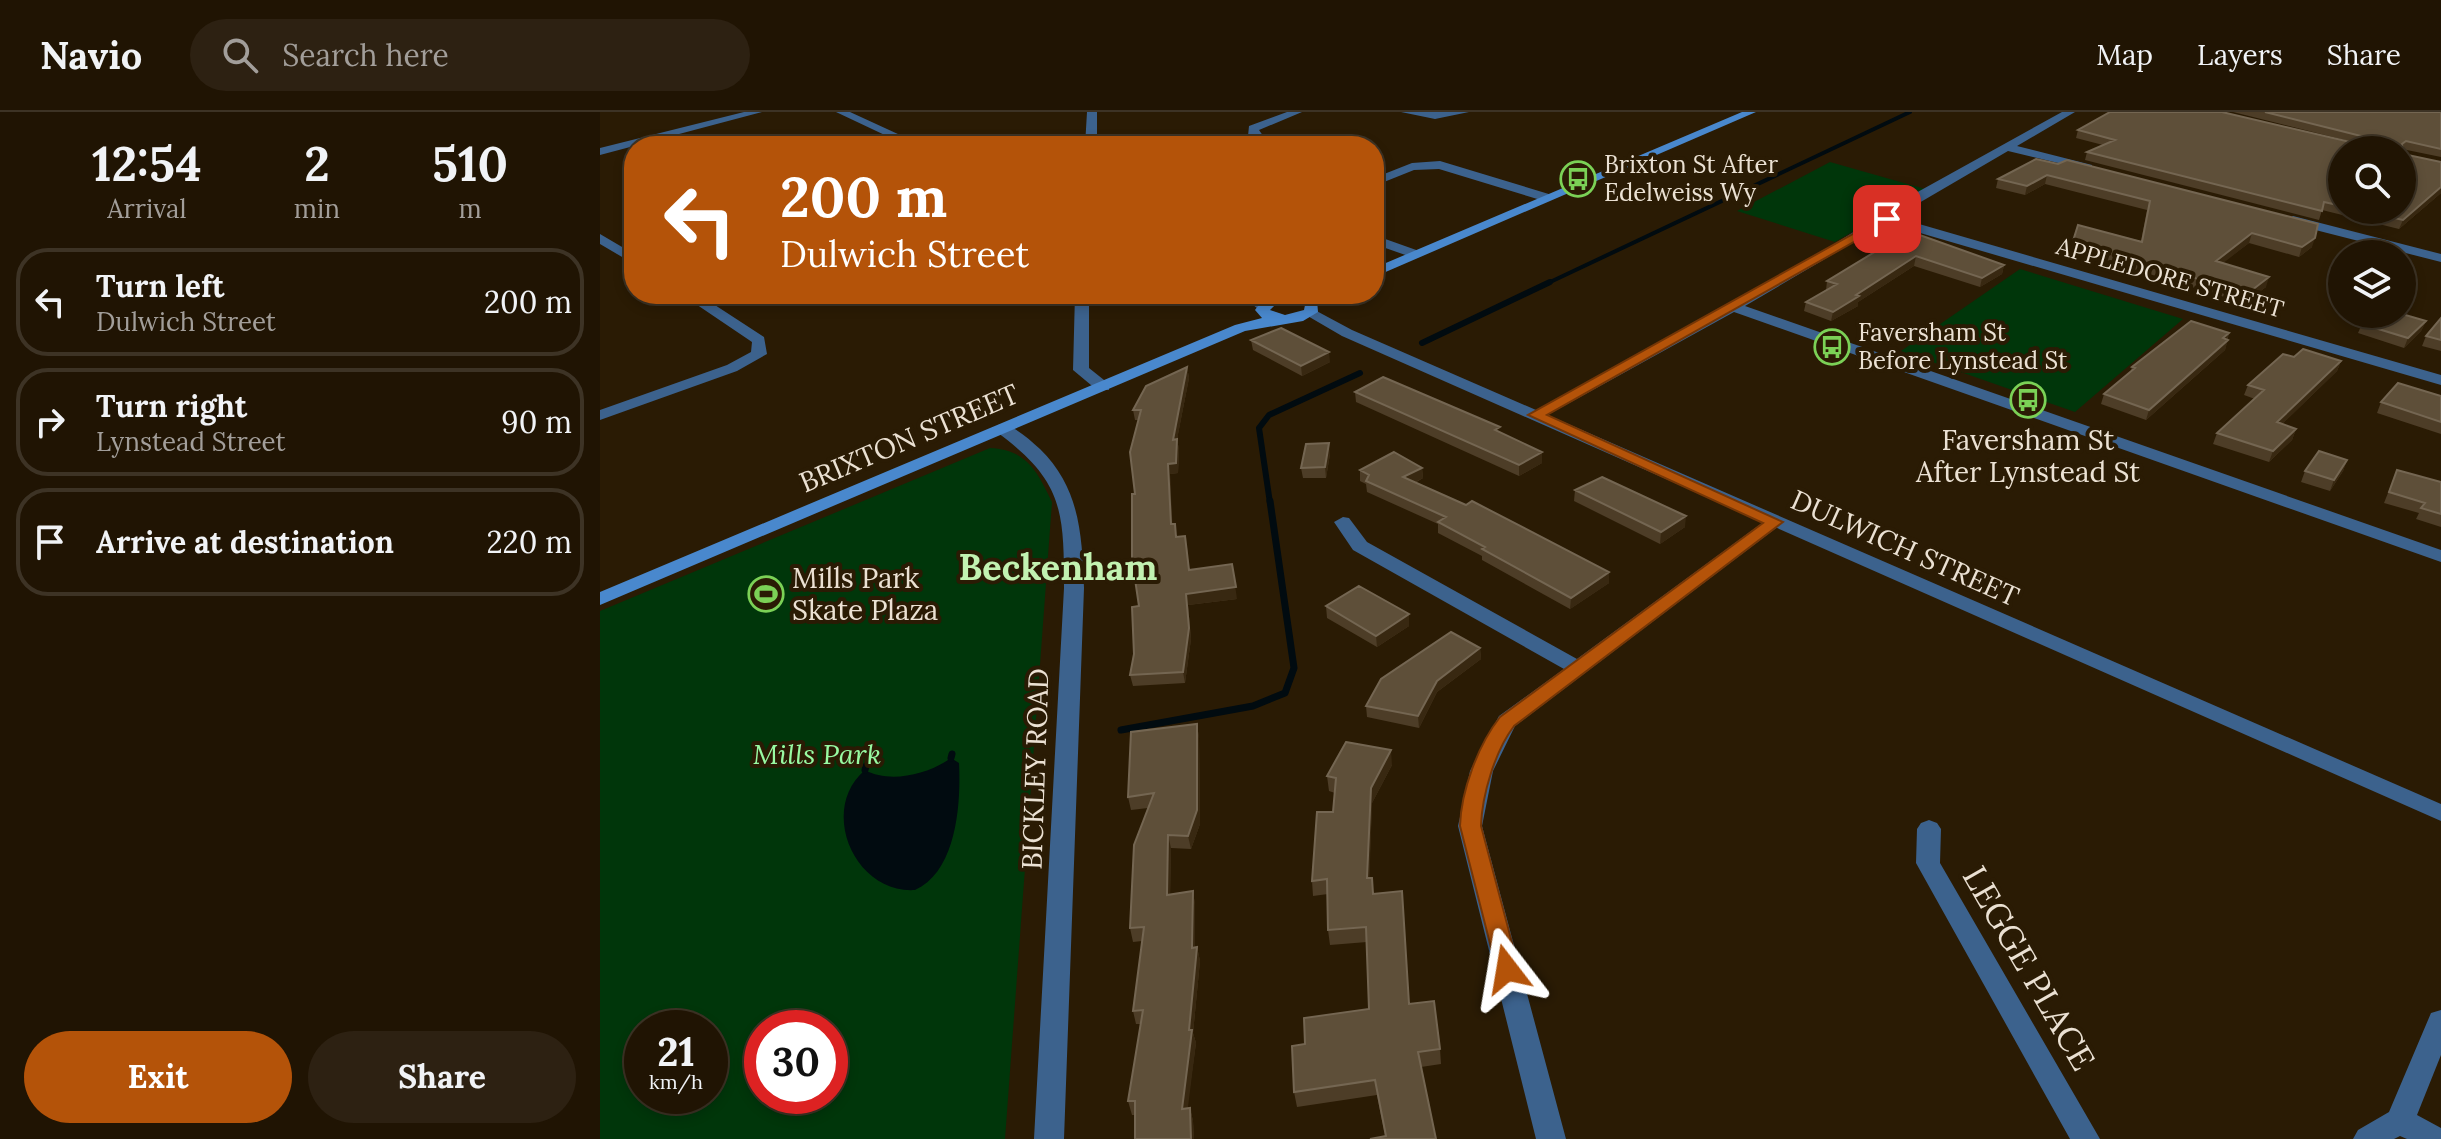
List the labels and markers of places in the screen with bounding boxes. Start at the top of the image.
place label: Brixton St After Edelweiss Wy [1604,149,1779,208]
bus stop icon: Brixton St After Edelweiss Wy [1559,160,1597,198]
pin [1853,185,1921,253]
place label: Faversham St Before Lynstead St [1858,317,2068,376]
bus stop icon: Faversham St Before Lynstead St [1813,328,1851,366]
bus stop icon: Faversham St After Lynstead St [2009,381,2047,419]
place label: Faversham St After Lynstead St [1915,422,2140,490]
place label: Mills Park Skate Plaza [792,560,938,628]
sports icon: Mills Park Skate Plaza [747,575,785,613]

